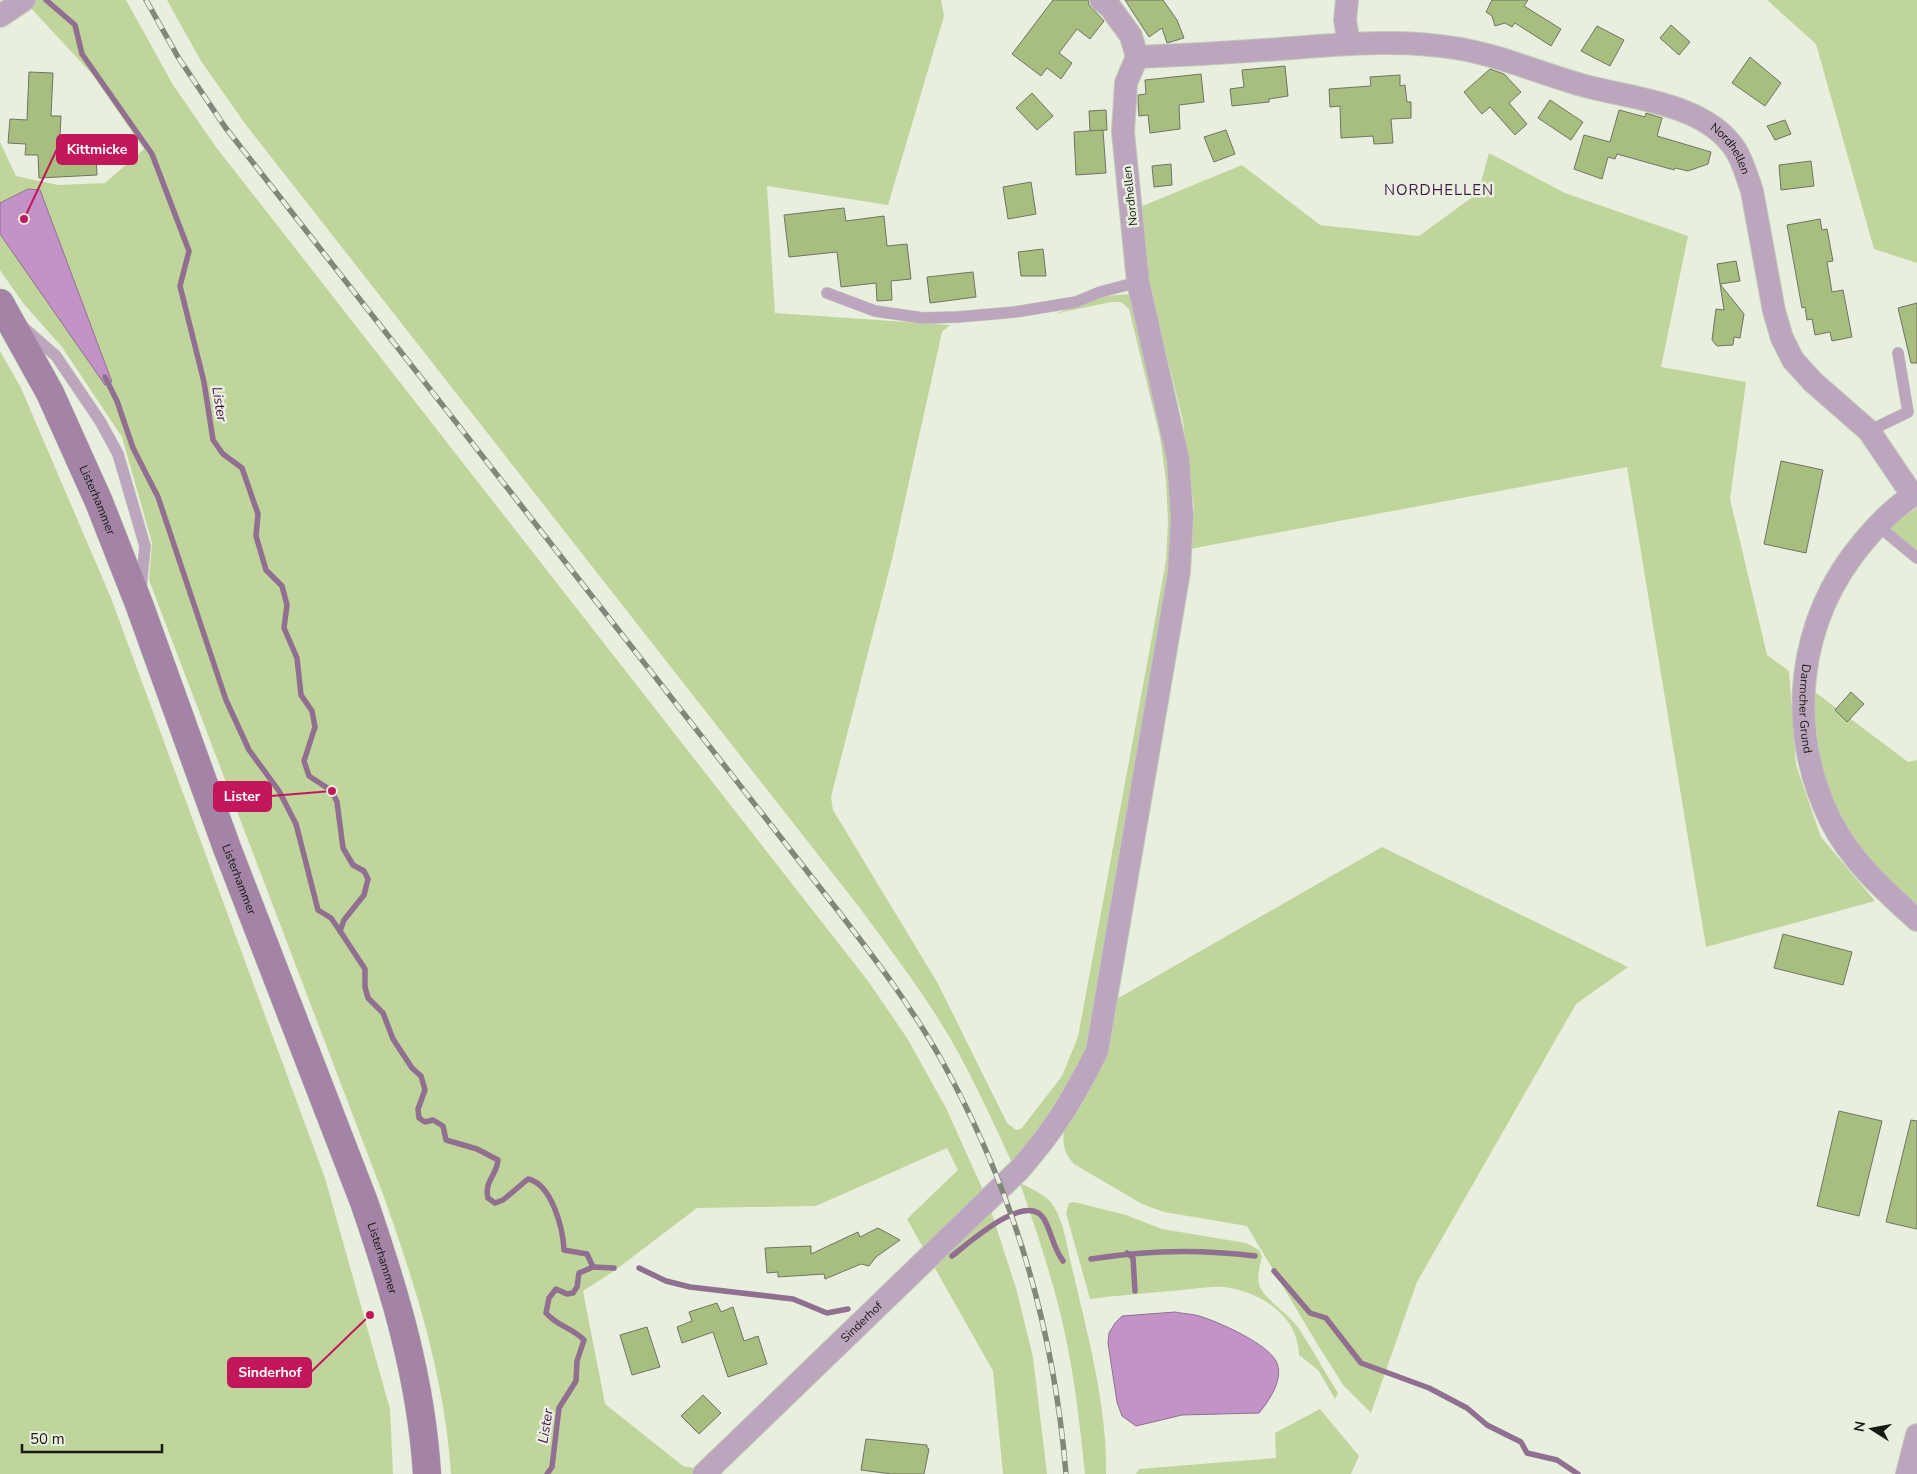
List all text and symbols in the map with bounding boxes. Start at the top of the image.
street label: Nordhellen [1707,119,1754,176]
callout: Kittmicke [57,135,137,164]
text: Kittmicke [67,140,128,159]
street label: Nordhellen [1119,165,1141,227]
district label: NORDHELLEN [1384,180,1494,200]
water label: Lister [207,385,232,424]
street label: Listerhammer [75,463,119,538]
street label: Darmcher Grund [1795,663,1816,755]
callout: Lister [214,782,271,811]
text: Lister [224,787,261,806]
street label: Listerhammer [218,842,260,918]
street label: Listerhammer [364,1220,401,1296]
street label: Sinderhof [837,1297,887,1346]
callout: Sinderhof [228,1358,311,1387]
text: Sinderhof [238,1363,303,1382]
north arrow [1847,1404,1897,1454]
water label: Lister [533,1406,558,1445]
text: N [1849,1420,1870,1434]
scale bar [22,1422,162,1454]
text: 50 m [30,1429,65,1449]

